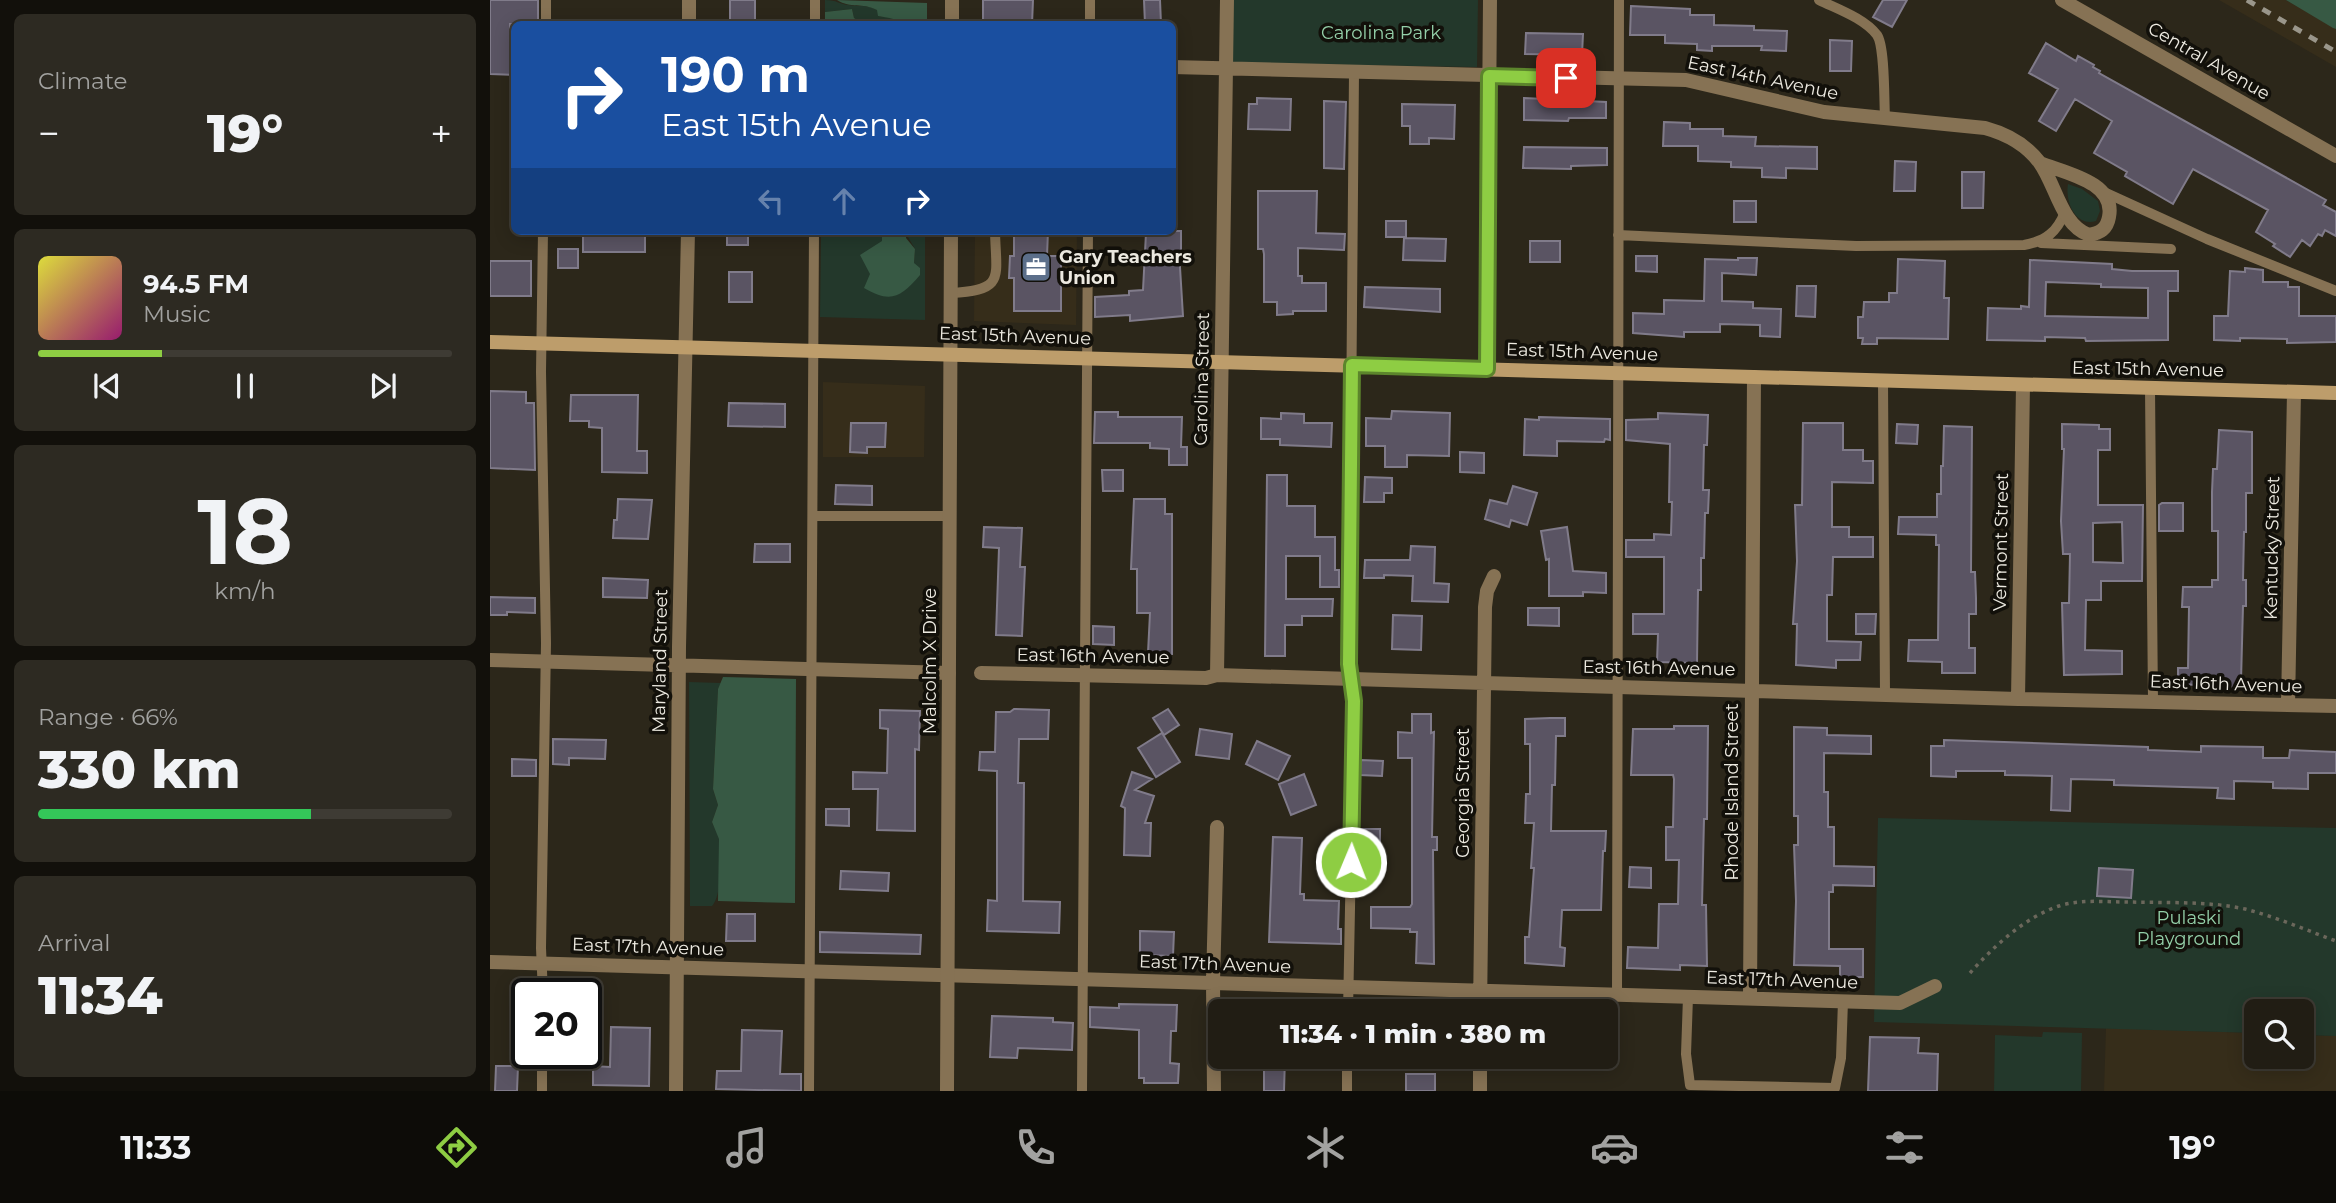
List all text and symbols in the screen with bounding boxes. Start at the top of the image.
street label: Central Avenue [2144,17,2274,105]
park label: Carolina Park [1321,22,1441,44]
text: 190 m [661,45,810,104]
pin [1536,48,1596,108]
icon: right [546,49,637,140]
street label: East 14th Avenue [1685,51,1841,105]
icon: arrive [1547,59,1585,97]
text: Climate [38,67,127,95]
text: 19° [207,102,283,165]
text: East 15th Avenue [661,105,931,144]
text: − [38,110,60,157]
text: + [430,110,452,157]
icon: left [752,182,790,220]
icon: ahead [825,182,863,220]
icon: right [898,182,936,220]
place label: Gary Teachers Union [1059,246,1192,289]
office icon: Gary Teachers Union [1019,250,1053,284]
text: 94.5 FM [143,268,249,300]
text: Music [143,300,211,328]
street label: Carolina Street [1190,312,1214,446]
street label: East 15th Avenue [939,322,1092,350]
street label: East 15th Avenue [1506,338,1659,366]
street label: East 15th Avenue [2072,357,2224,381]
icon: previous [88,367,126,405]
icon: pause [226,367,264,405]
icon: next [364,367,402,405]
street label: Vermont Street [1989,473,2013,611]
text: 18 [197,476,293,587]
street label: Kentucky Street [2260,476,2284,620]
text: km/h [214,577,276,605]
street label: Malcolm X Drive [919,588,941,734]
street label: Maryland Street [648,589,672,733]
street label: East 16th Avenue [1016,644,1170,668]
street label: East 16th Avenue [1582,656,1736,680]
street label: East 16th Avenue [2149,670,2303,698]
text: Range · 66% [38,703,178,731]
street label: Rhode Island Street [1721,703,1743,881]
street label: Georgia Street [1452,728,1474,858]
text: 330 km [38,738,241,801]
position arrow [1314,825,1388,899]
park label: Pulaski Playground [2137,907,2241,950]
text: Arrival [38,929,111,957]
street label: East 17th Avenue [572,933,725,961]
street label: East 17th Avenue [1139,950,1292,978]
text: 11:34 [38,964,163,1027]
street label: East 17th Avenue [1706,966,1859,994]
speed limit sign: 20 [511,978,602,1069]
map controls [2244,999,2314,1069]
button: search [2244,999,2314,1069]
text: 11:34 · 1 min · 380 m [1280,1018,1546,1050]
icon: directions [432,1123,481,1172]
icon: music [722,1123,771,1172]
icon: phone [1011,1123,1060,1172]
icon: climate [1301,1123,1350,1172]
icon: car [1590,1123,1639,1172]
icon: filters [1880,1123,1929,1172]
text: 11:33 [120,1128,191,1167]
text: 19° [2169,1128,2216,1167]

